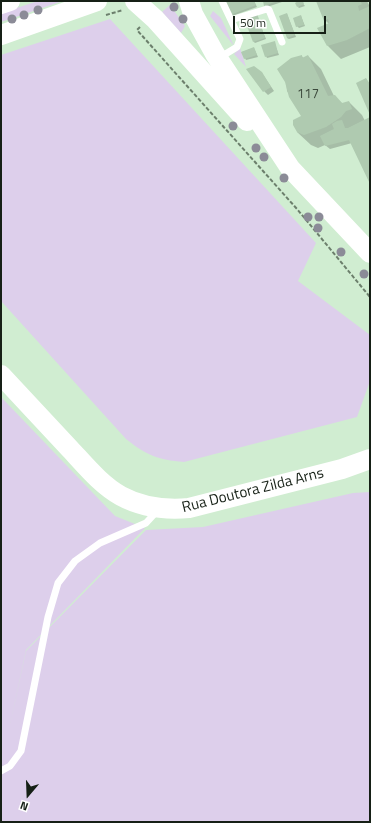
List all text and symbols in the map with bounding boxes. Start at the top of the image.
scale bar [235,8,328,34]
text: 50 m [240,13,266,32]
house number: 117 [297,87,319,103]
street label: Rua Doutora Zilda Arns [180,465,326,517]
north arrow [8,775,48,815]
text: N [18,798,30,815]

